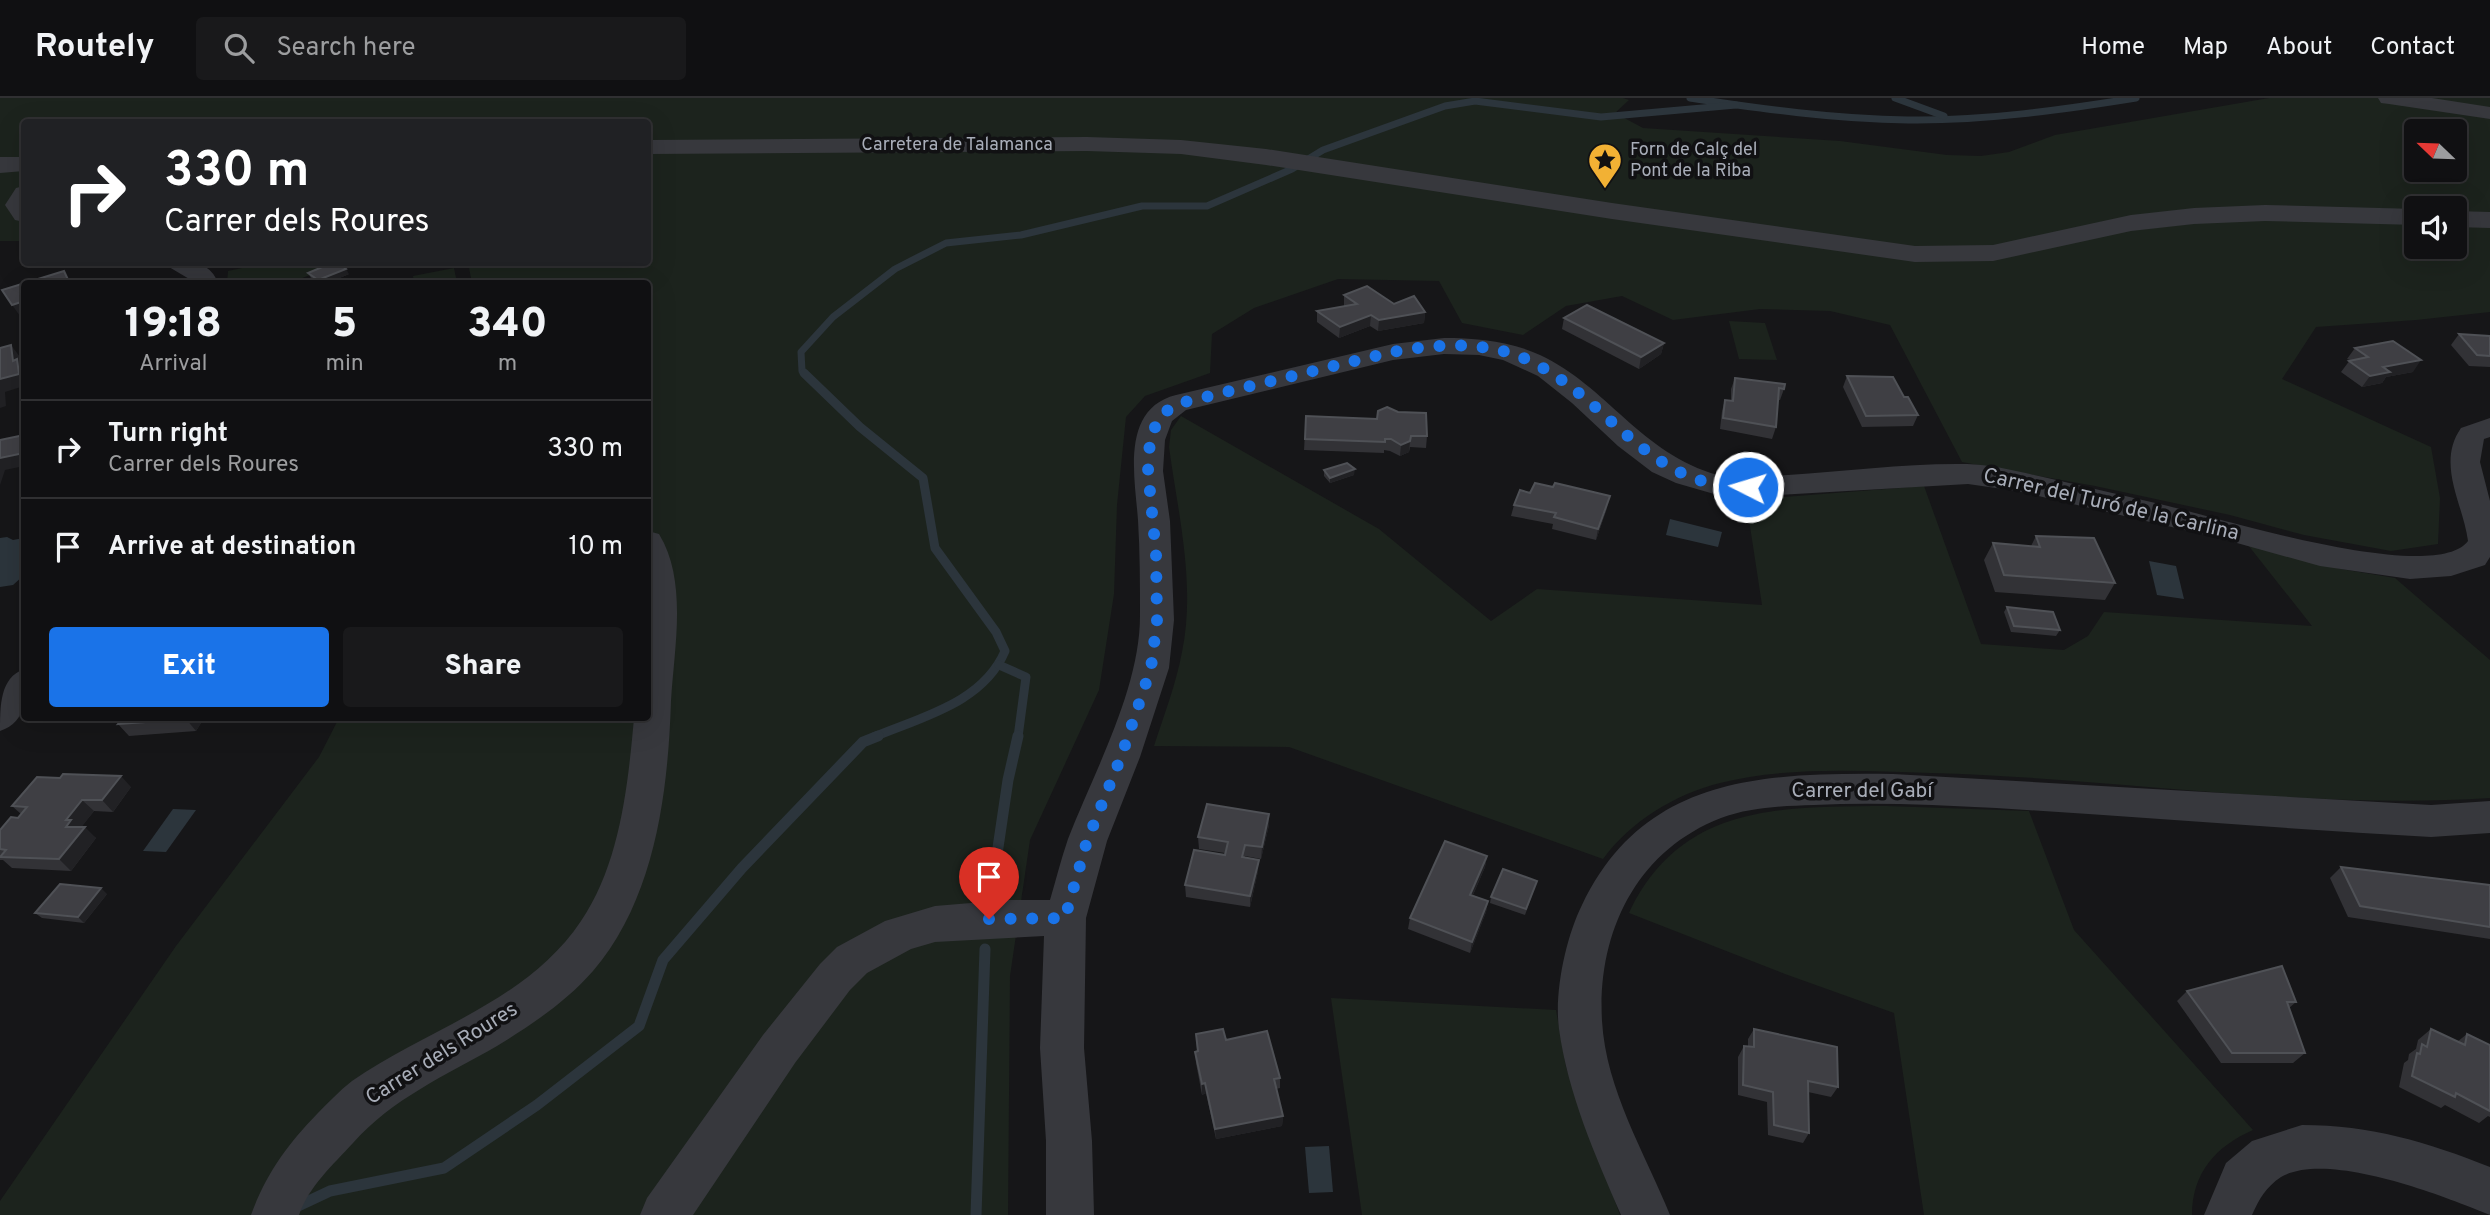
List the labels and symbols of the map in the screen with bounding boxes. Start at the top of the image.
north arrow [2404,119,2468,182]
street label: Carretera de Talamanca [861,134,1053,157]
place label: Forn de Calç del Pont de la Riba [1630,139,1758,183]
place icon: Forn de Calç del Pont de la Riba [1586,141,1624,190]
position arrow [1711,450,1785,524]
street label: Carrer del Turó de la Carlina [1980,462,2242,548]
street label: Carrer del Gabí [1791,778,1934,805]
pin [959,847,1019,919]
street label: Carrer dels Roures [361,996,523,1112]

